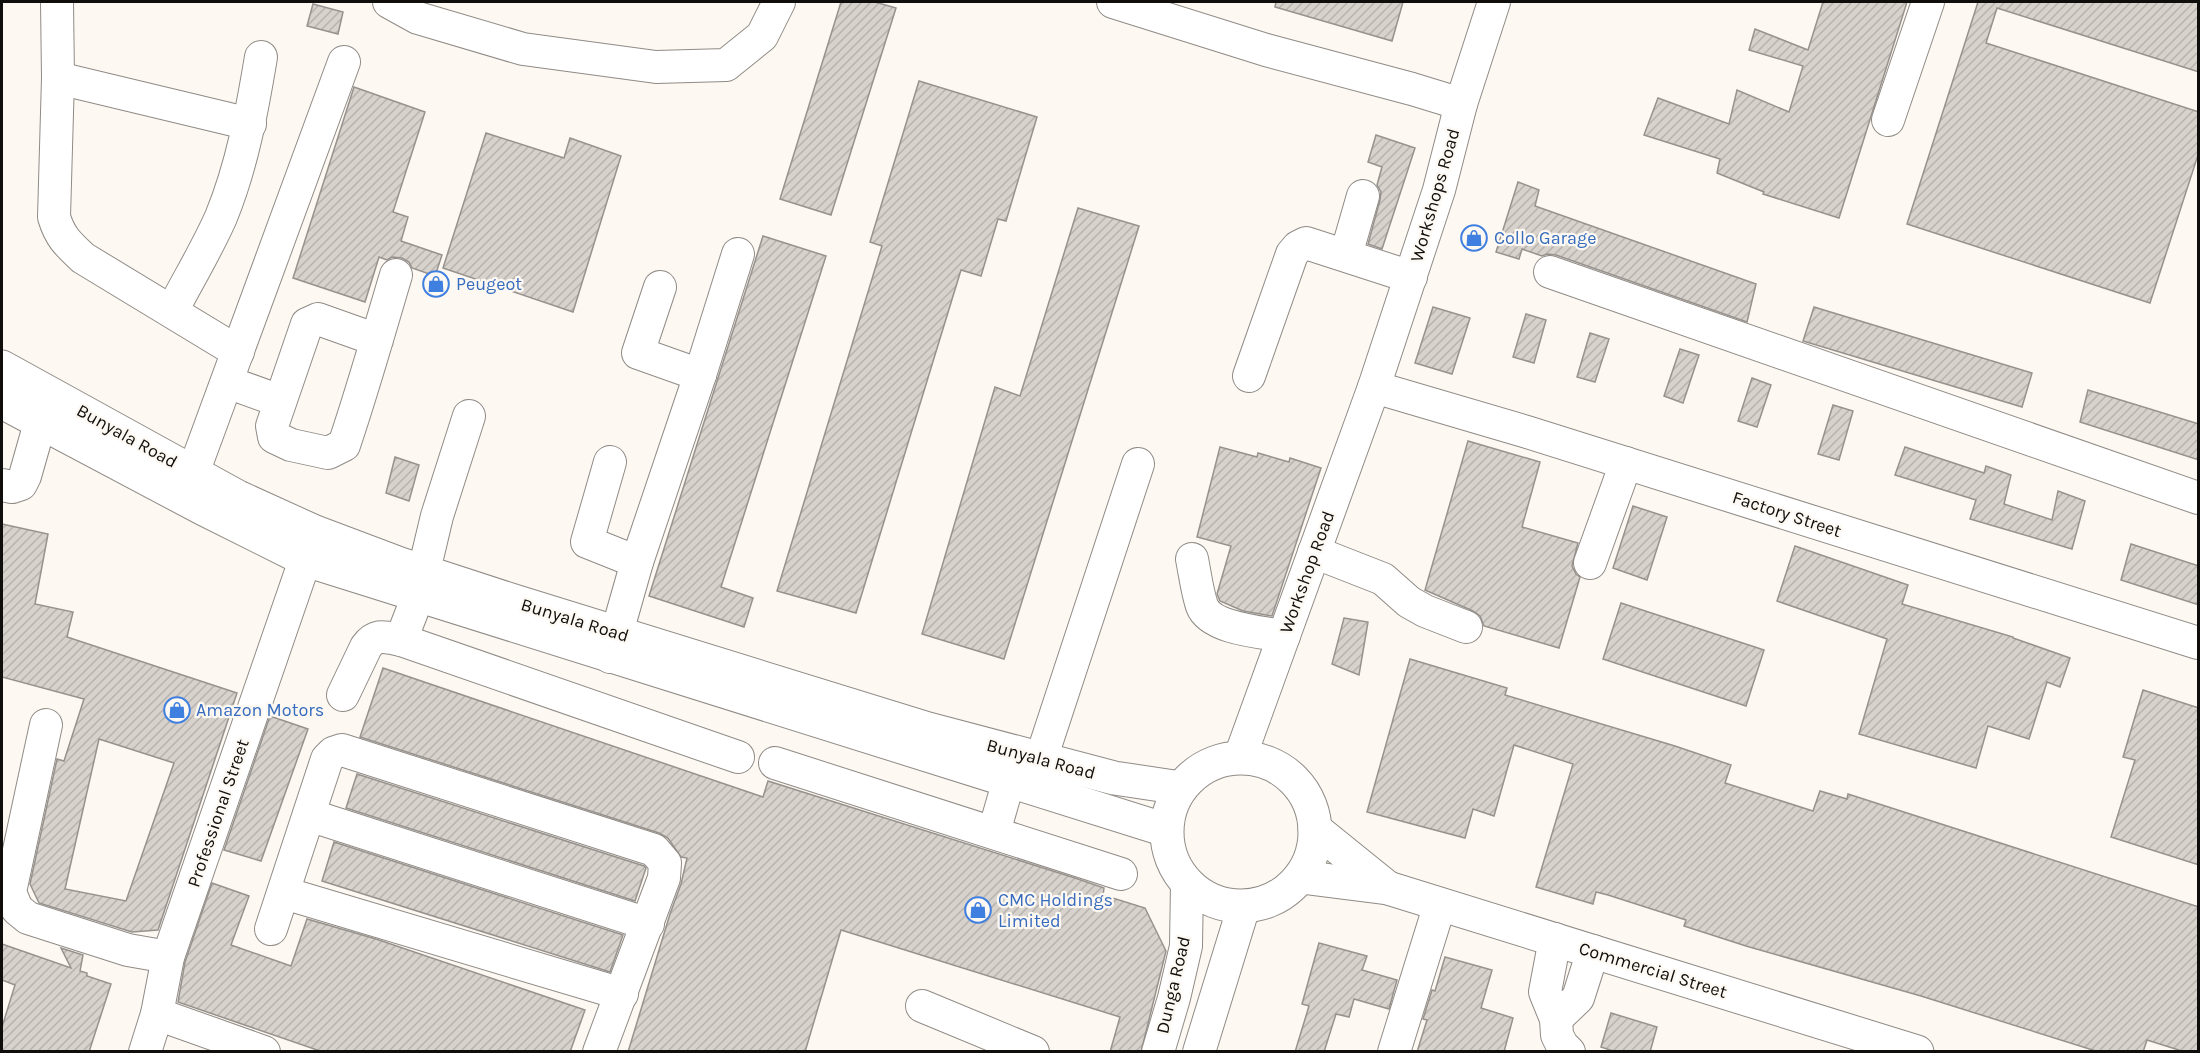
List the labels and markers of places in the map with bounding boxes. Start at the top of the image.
shop icon: Collo Garage [1459,223,1489,253]
place label: Collo Garage [1494,227,1596,249]
shop icon: Peugeot [421,269,451,299]
place label: Peugeot [456,273,522,295]
shop icon: Amazon Motors [162,695,192,725]
place label: Amazon Motors [196,699,324,721]
place label: CMC Holdings Limited [998,889,1113,932]
shop icon: CMC Holdings Limited [963,895,993,925]

